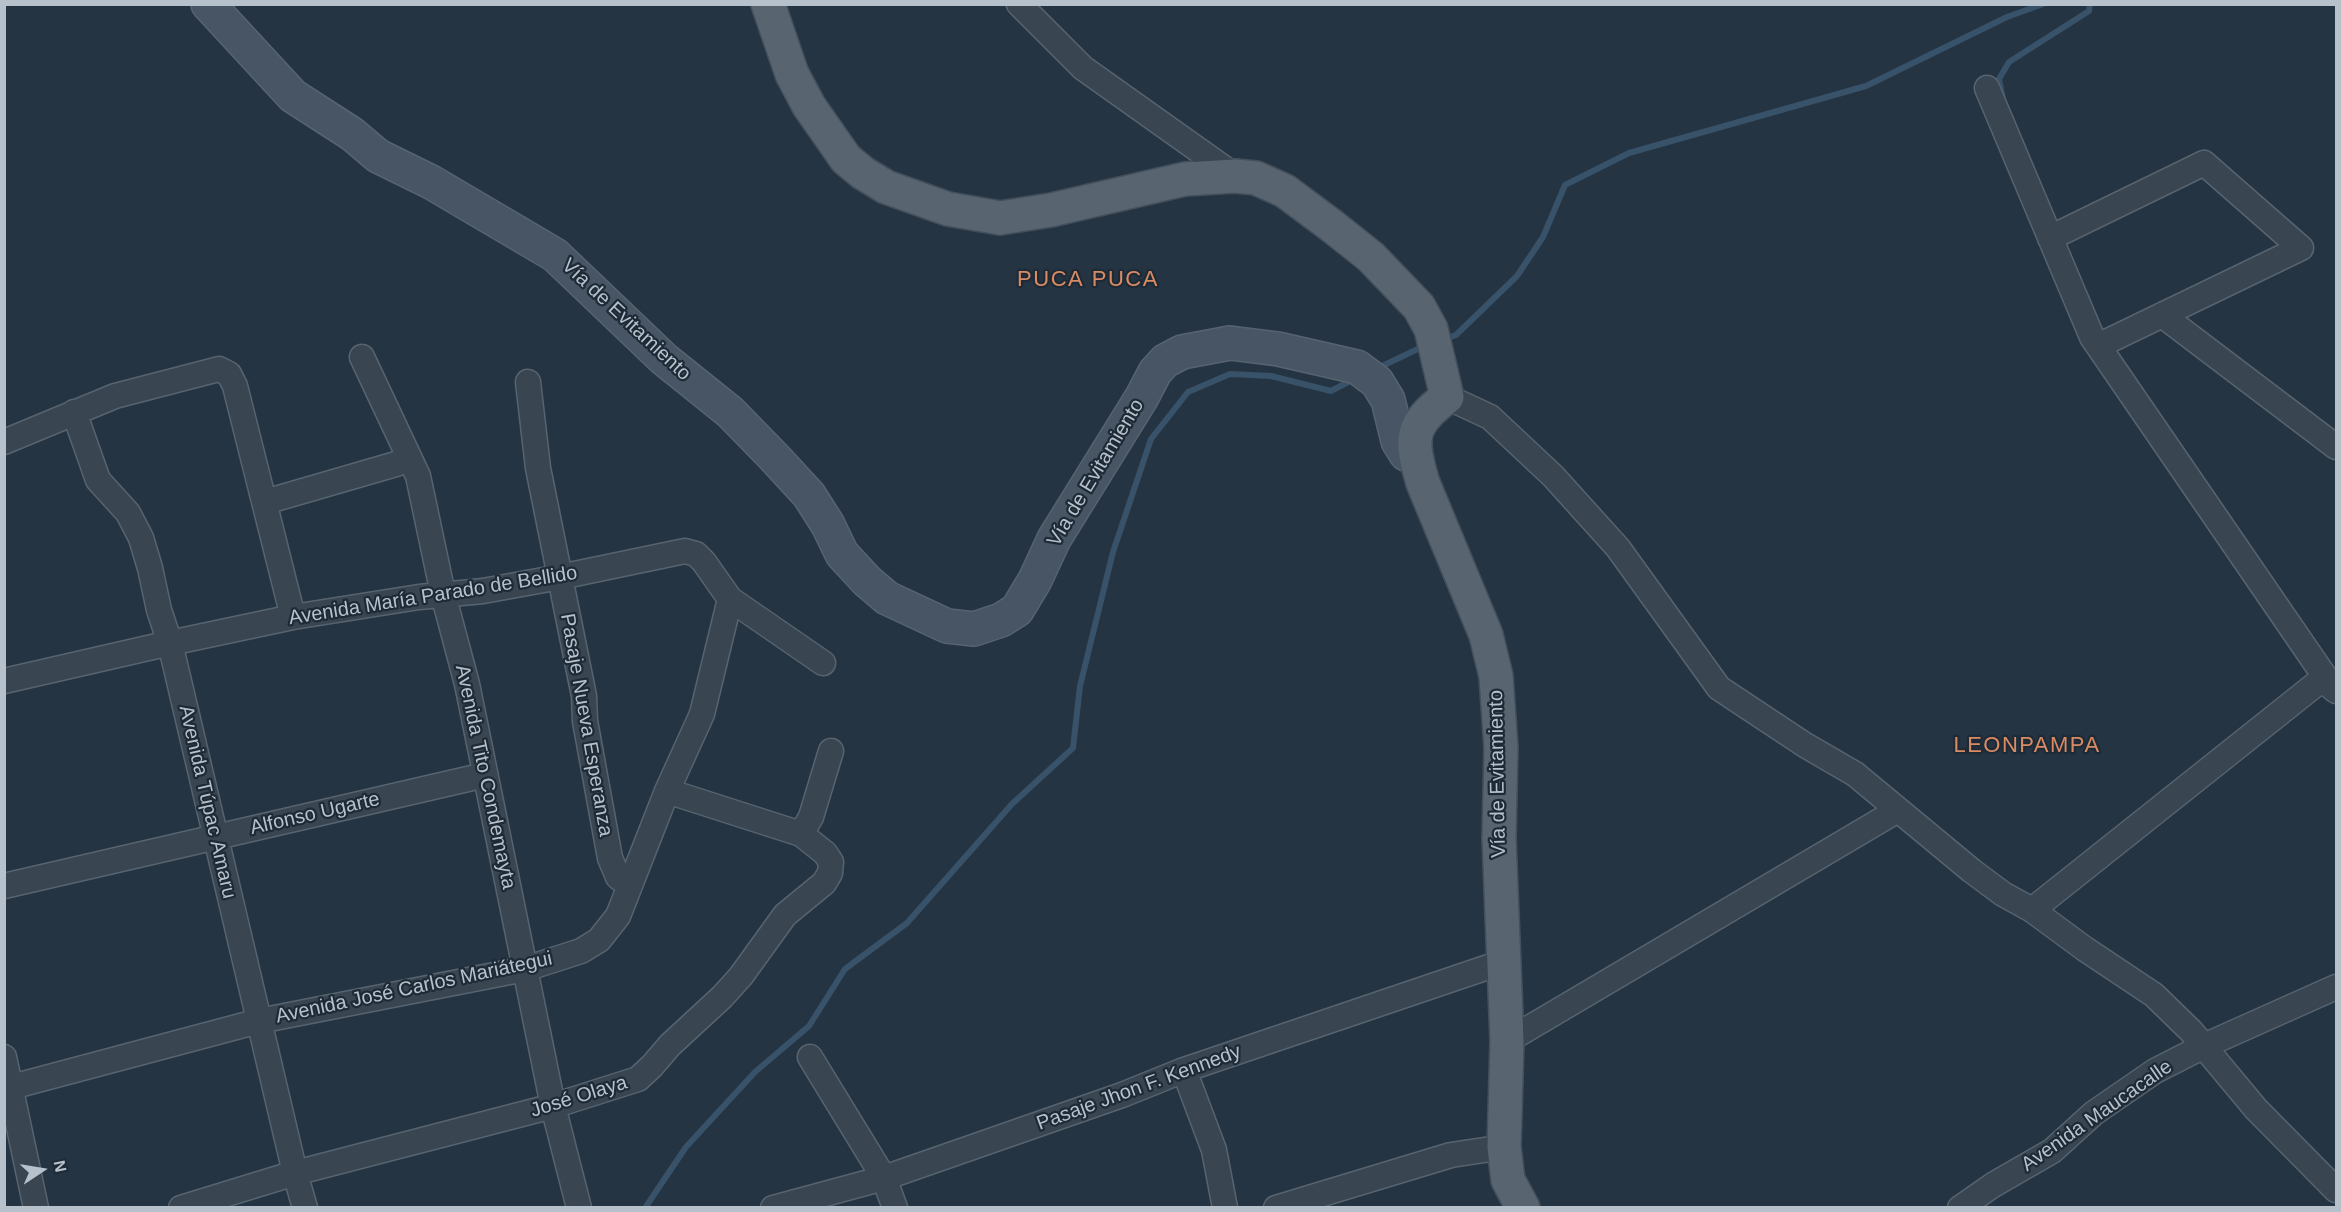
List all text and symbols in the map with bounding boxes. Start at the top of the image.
street label: Vía de Evitamiento [556,254,696,386]
district label: PUCA PUCA [1017,267,1159,293]
street label: Vía de Evitamiento [1042,395,1150,551]
street label: Avenida María Parado de Bellido [287,561,579,631]
street label: Pasaje Nueva Esperanza [555,612,617,838]
street label: Avenida Tito Condemayta [449,662,521,892]
street label: Vía de Evitamiento [1485,690,1511,858]
street label: Avenida Túpac Amaru [173,703,241,901]
district label: LEONPAMPA [1953,733,2101,759]
street label: Alfonso Ugarte [248,787,382,841]
street label: Avenida José Carlos Mariátegui [274,947,554,1029]
street label: Pasaje Jhon F. Kennedy [1034,1040,1244,1136]
street label: Avenida Maucacalle [2017,1055,2177,1177]
street label: José Olaya [528,1071,630,1123]
north arrow [12,1140,72,1200]
text: N [51,1159,70,1174]

